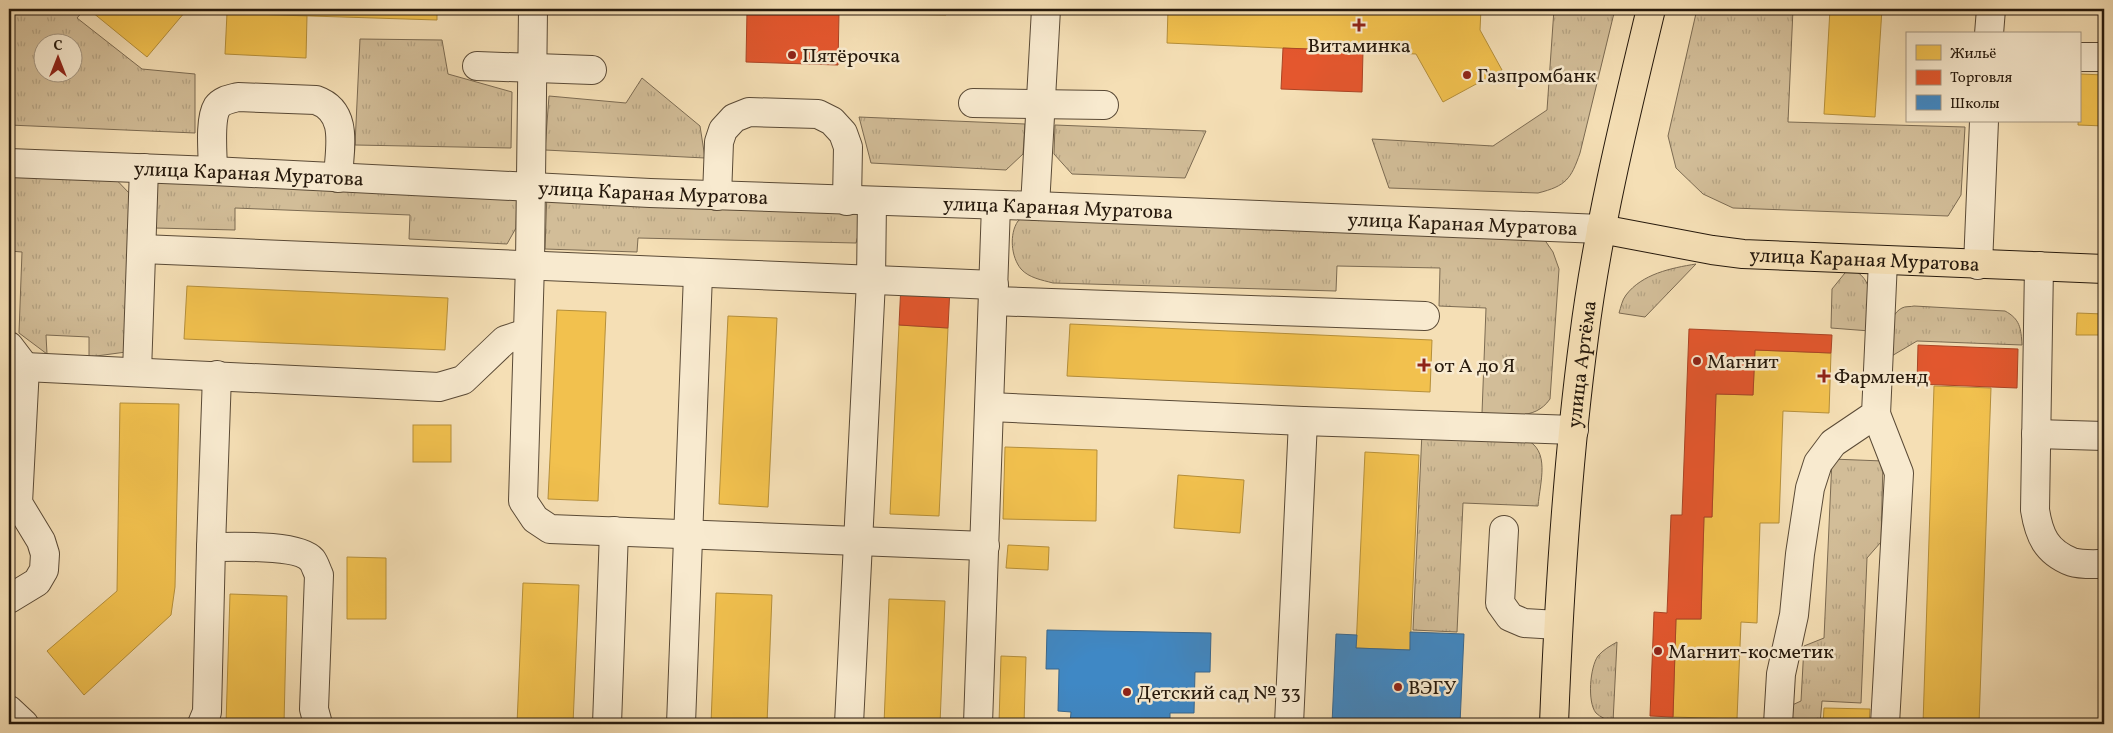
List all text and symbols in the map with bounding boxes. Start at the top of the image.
marker: Витаминка [1353,19,1365,31]
north arrow [32,32,82,82]
legend [1906,32,2080,122]
place label: Витаминка [1307,33,1411,61]
text: С [53,37,63,56]
place label: Пятёрочка [802,43,900,71]
text: Жильё [1950,44,1996,65]
marker: Пятёрочка [786,49,798,61]
place label: Газпромбанк [1477,63,1596,91]
text: Торговля [1950,68,2012,89]
marker: Газпромбанк [1461,69,1473,81]
text: Школы [1950,94,2000,115]
street label: улица Караная Муратова [133,156,365,195]
street label: улица Караная Муратова [537,175,769,213]
street label: улица Караная Муратова [942,191,1174,228]
street label: улица Караная Муратова [1347,207,1578,244]
street label: улица Караная Муратова [1749,242,1980,280]
street label: улица Артёма [1561,299,1605,429]
place label: Магнит [1707,349,1779,377]
place label: от А до Я [1434,353,1515,381]
marker: Магнит [1691,355,1703,367]
marker: от А до Я [1418,359,1430,371]
place label: Фармленд [1834,364,1928,392]
marker: Фармленд [1818,370,1830,382]
place label: Магнит-косметик [1668,639,1834,667]
marker: Магнит-косметик [1652,645,1664,657]
place label: ВЭГУ [1408,675,1457,703]
place label: Детский сад № 33 [1137,680,1301,708]
marker: ВЭГУ [1392,681,1404,693]
marker: Детский сад № 33 [1121,686,1133,698]

